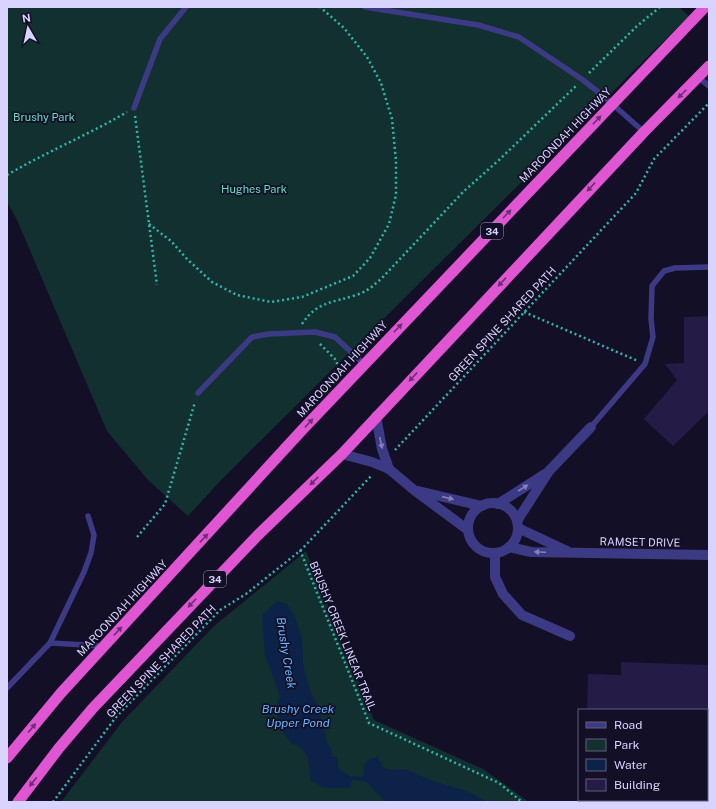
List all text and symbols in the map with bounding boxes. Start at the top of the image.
north arrow [8,8,48,48]
text: N [21,12,32,25]
street label: MAROONDAH HIGHWAY [517,85,613,185]
one-way arrow [677,89,687,99]
park label: Brushy Park [13,111,75,123]
one-way arrow [592,115,602,125]
one-way arrow [587,182,596,193]
park label: Hughes Park [221,183,287,195]
one-way arrow [502,209,512,219]
road number: 34 [481,223,503,239]
street label: GREEN SPINE SHARED PATH [446,264,558,384]
one-way arrow [497,277,507,287]
street label: MAROONDAH HIGHWAY [294,318,390,419]
one-way arrow [393,324,402,333]
one-way arrow [408,372,418,382]
one-way arrow [304,418,314,428]
one-way arrow [379,437,385,449]
one-way arrow [309,476,318,485]
one-way arrow [517,484,529,491]
one-way arrow [442,495,454,501]
one-way arrow [199,533,208,543]
street label: RAMSET DRIVE [599,535,681,549]
one-way arrow [533,549,546,555]
street label: MAROONDAH HIGHWAY [74,557,170,658]
street label: BRUSHY CREEK LINEAR TRAIL [307,560,379,712]
road number: 34 [204,571,226,587]
one-way arrow [188,598,197,608]
street label: GREEN SPINE SHARED PATH [104,602,218,720]
water label: Brushy Creek [273,616,299,690]
one-way arrow [114,626,123,636]
water label: Brushy Creek Upper Pond [262,702,335,730]
legend [578,709,708,801]
text: Road [614,718,642,732]
one-way arrow [27,723,36,733]
text: Park [614,738,640,752]
text: Water [614,758,648,772]
one-way arrow [28,777,37,788]
text: Building [614,778,660,792]

